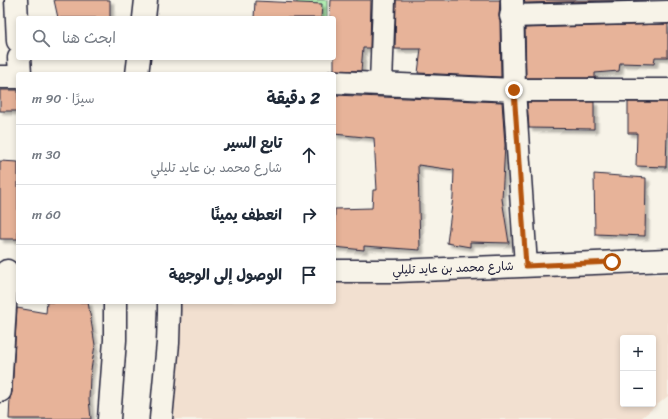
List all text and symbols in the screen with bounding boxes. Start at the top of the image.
search box [16,16,336,60]
text: ابحث هنا [62,25,116,51]
icon: search [30,27,52,49]
route end [505,81,523,99]
text: 2 دقيقة [267,83,320,113]
text: سيرًا · 90 m [32,87,94,110]
text: تابع السير [225,130,282,156]
text: 30 m [32,143,61,166]
icon: ahead [298,144,320,166]
text: شارع محمد بن عايد تليلي [151,156,282,179]
text: انعطف يمينًا [211,202,282,228]
text: 60 m [32,203,61,226]
icon: right [298,204,320,226]
route start [603,253,621,271]
street label: شارع محمد بن عايد تليلي [392,255,514,281]
text: الوصول إلى الوجهة [169,262,282,288]
icon: arrive [298,264,320,286]
map controls [620,335,656,407]
button: + [620,335,656,371]
button: − [620,371,656,407]

